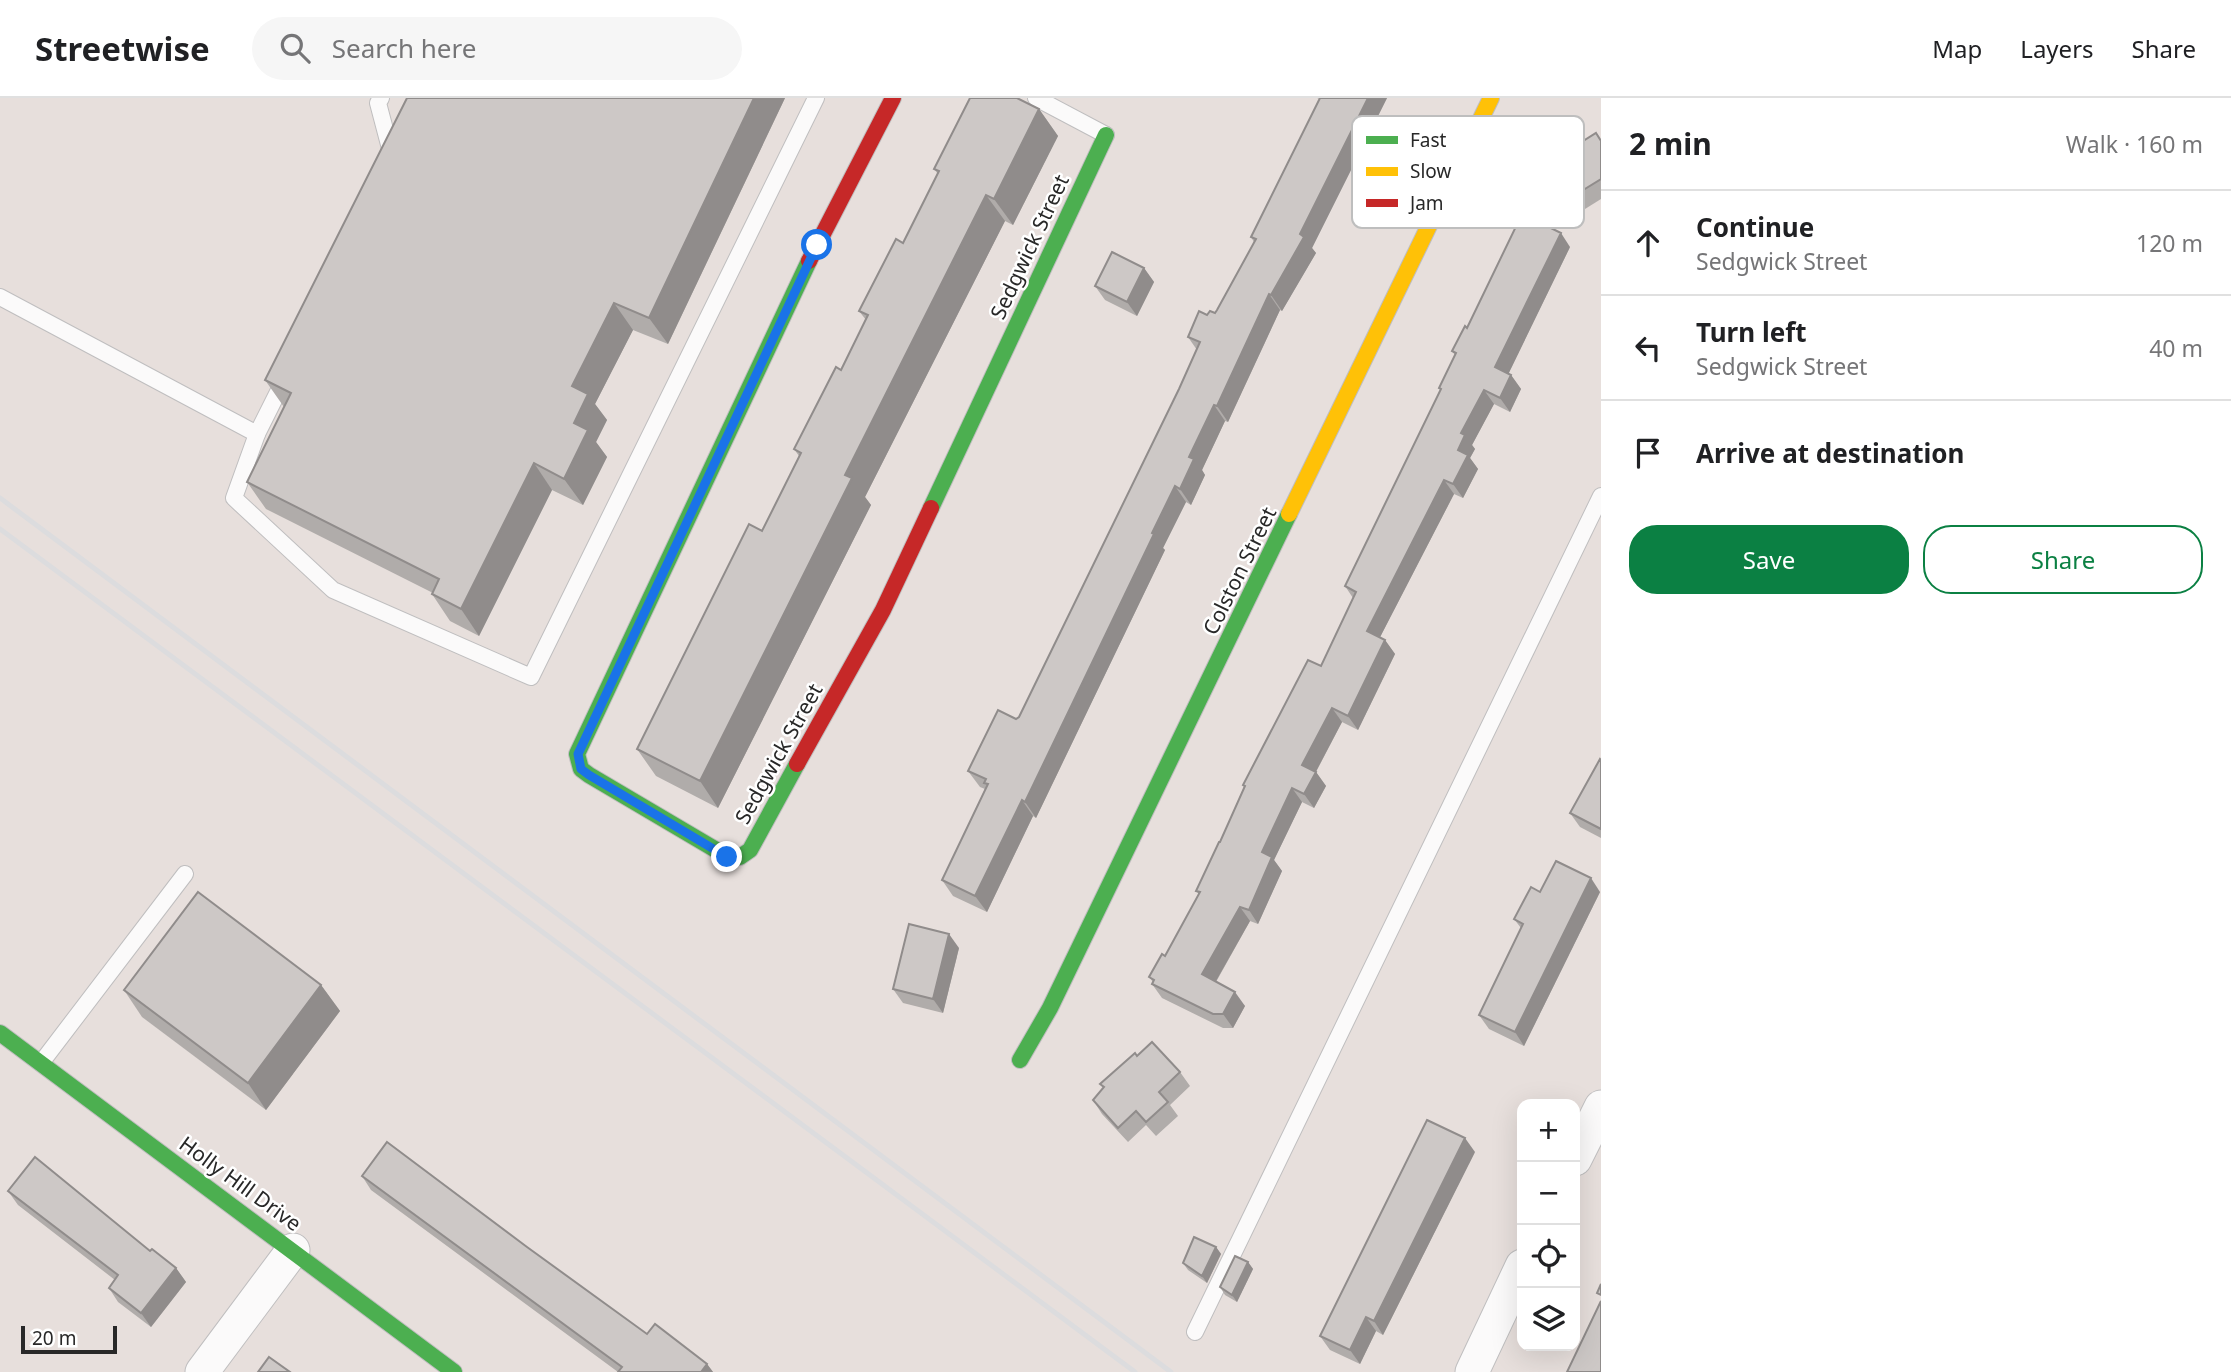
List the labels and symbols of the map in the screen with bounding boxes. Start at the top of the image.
legend [1352,116,1584,228]
text: Fast [1410,127,1447,153]
text: Slow [1410,158,1451,184]
street label: Sedgwick Street [983,169,1075,323]
text: Jam [1408,190,1444,216]
route start [801,229,832,260]
street label: Colston Street [1196,502,1282,639]
street label: Sedgwick Street [728,678,829,829]
route end [711,841,742,872]
street label: Holly Hill Drive [174,1129,307,1237]
scale bar [21,1323,117,1355]

